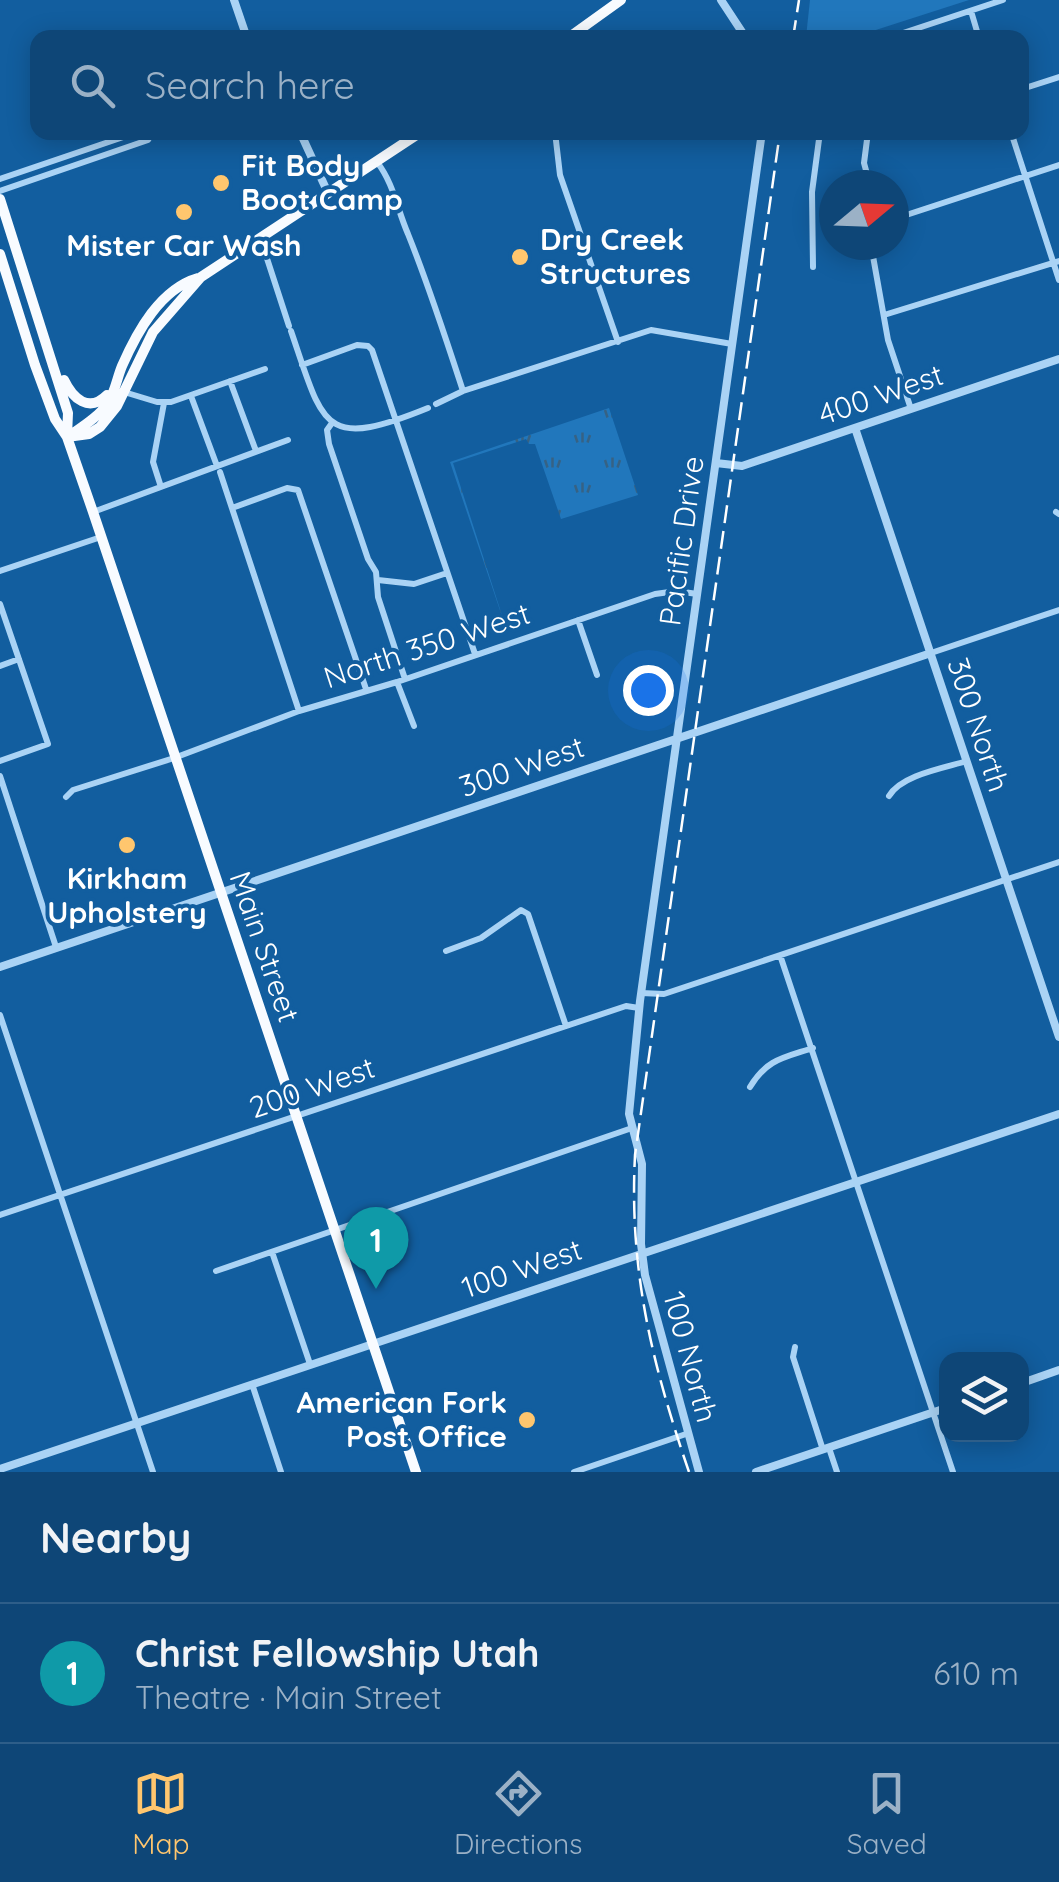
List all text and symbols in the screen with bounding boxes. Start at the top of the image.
search box [30,30,1029,140]
icon: search [65,58,120,113]
text: Search here [145,61,355,109]
place label: Fit Body Boot Camp [241,146,403,218]
north arrow [819,170,909,260]
marker: Fit Body Boot Camp [210,172,232,194]
marker: Mister Car Wash [173,201,195,223]
place label: Dry Creek Structures [540,220,691,292]
place label: Mister Car Wash [66,226,302,264]
marker: Dry Creek Structures [509,246,531,268]
street label: 400 West [813,355,948,433]
street label: Pacific Drive [650,454,712,628]
street label: North 350 West [319,594,535,696]
street label: 300 North [940,653,1018,796]
your location [623,665,674,716]
street label: 300 West [454,727,589,805]
marker: Kirkham Upholstery [116,834,138,856]
place label: Kirkham Upholstery [47,859,207,931]
street label: Main Street [221,866,308,1027]
street label: 200 West [244,1048,379,1126]
pin: 1 [344,1206,408,1289]
street label: 100 West [457,1230,587,1306]
street label: 100 North [655,1287,727,1426]
map controls [939,1352,1029,1442]
button: layers [939,1352,1029,1442]
place label: American Fork Post Office [296,1383,507,1455]
marker: American Fork Post Office [516,1409,538,1431]
text: Nearby [40,1511,191,1564]
text: Christ Fellowship Utah [135,1629,540,1677]
text: 1 [66,1653,79,1693]
text: 610 m [933,1653,1019,1693]
text: Theatre · Main Street [135,1677,442,1717]
tab: Map [132,1766,189,1861]
tab: Directions [454,1766,582,1861]
tab: Saved [847,1766,927,1861]

